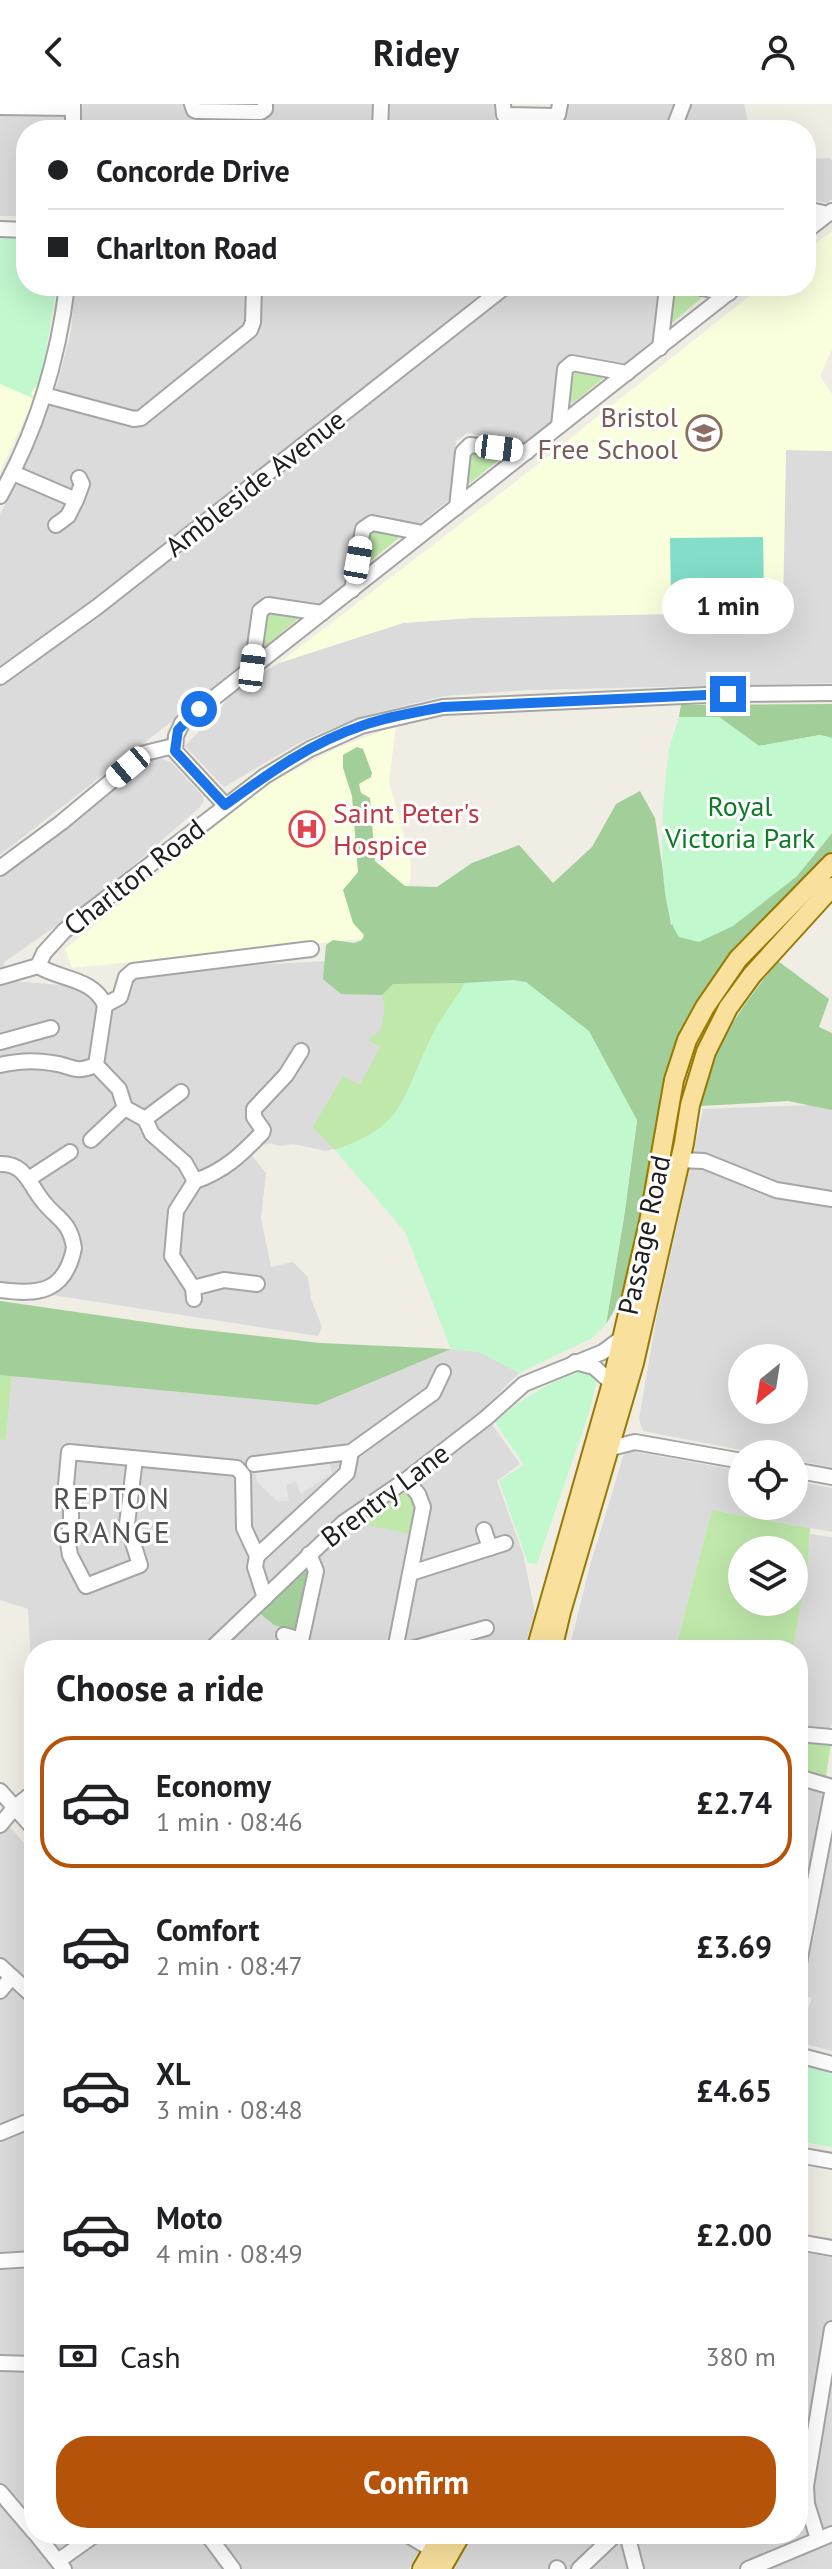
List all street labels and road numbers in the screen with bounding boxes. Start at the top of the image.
street label: Ambleside Avenue [157,401,352,565]
street label: Charlton Road [56,810,212,943]
street label: Passage Road [609,1152,678,1318]
street label: Brentry Lane [313,1434,456,1555]

